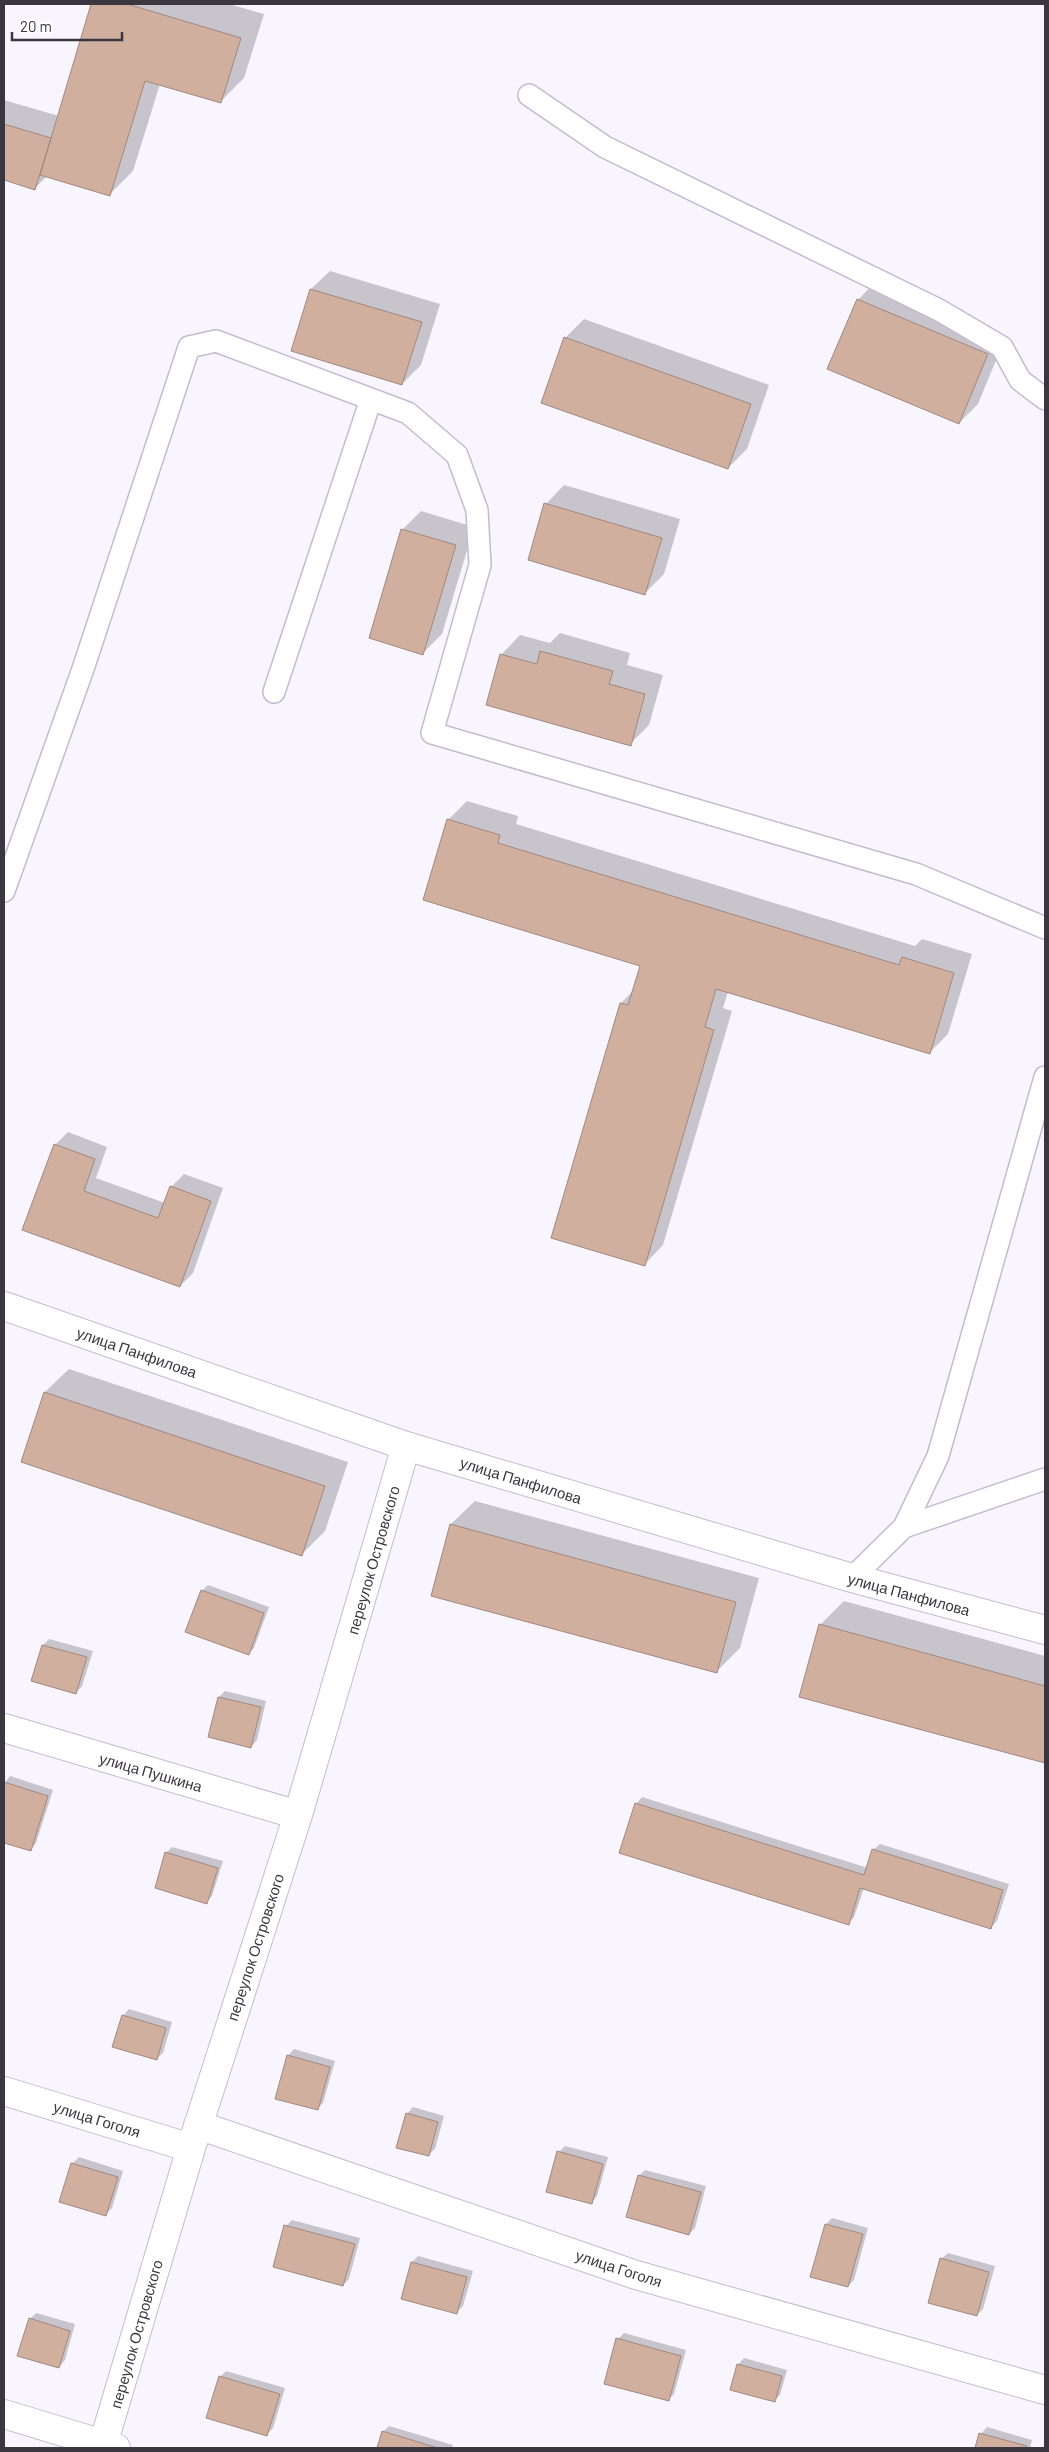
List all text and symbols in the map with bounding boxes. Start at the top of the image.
scale bar [12,10,122,42]
text: 20 m [20,17,52,35]
street label: улица Панфилова [75,1323,200,1381]
street label: улица Панфилова [458,1453,584,1507]
street label: переулок Островского [343,1484,403,1636]
street label: улица Панфилова [846,1569,973,1619]
street label: улица Пушкина [98,1749,205,1795]
street label: переулок Островского [223,1871,287,2023]
street label: улица Гоголя [51,2097,143,2141]
street label: улица Гоголя [574,2246,664,2290]
street label: переулок Островского [106,2258,166,2410]

